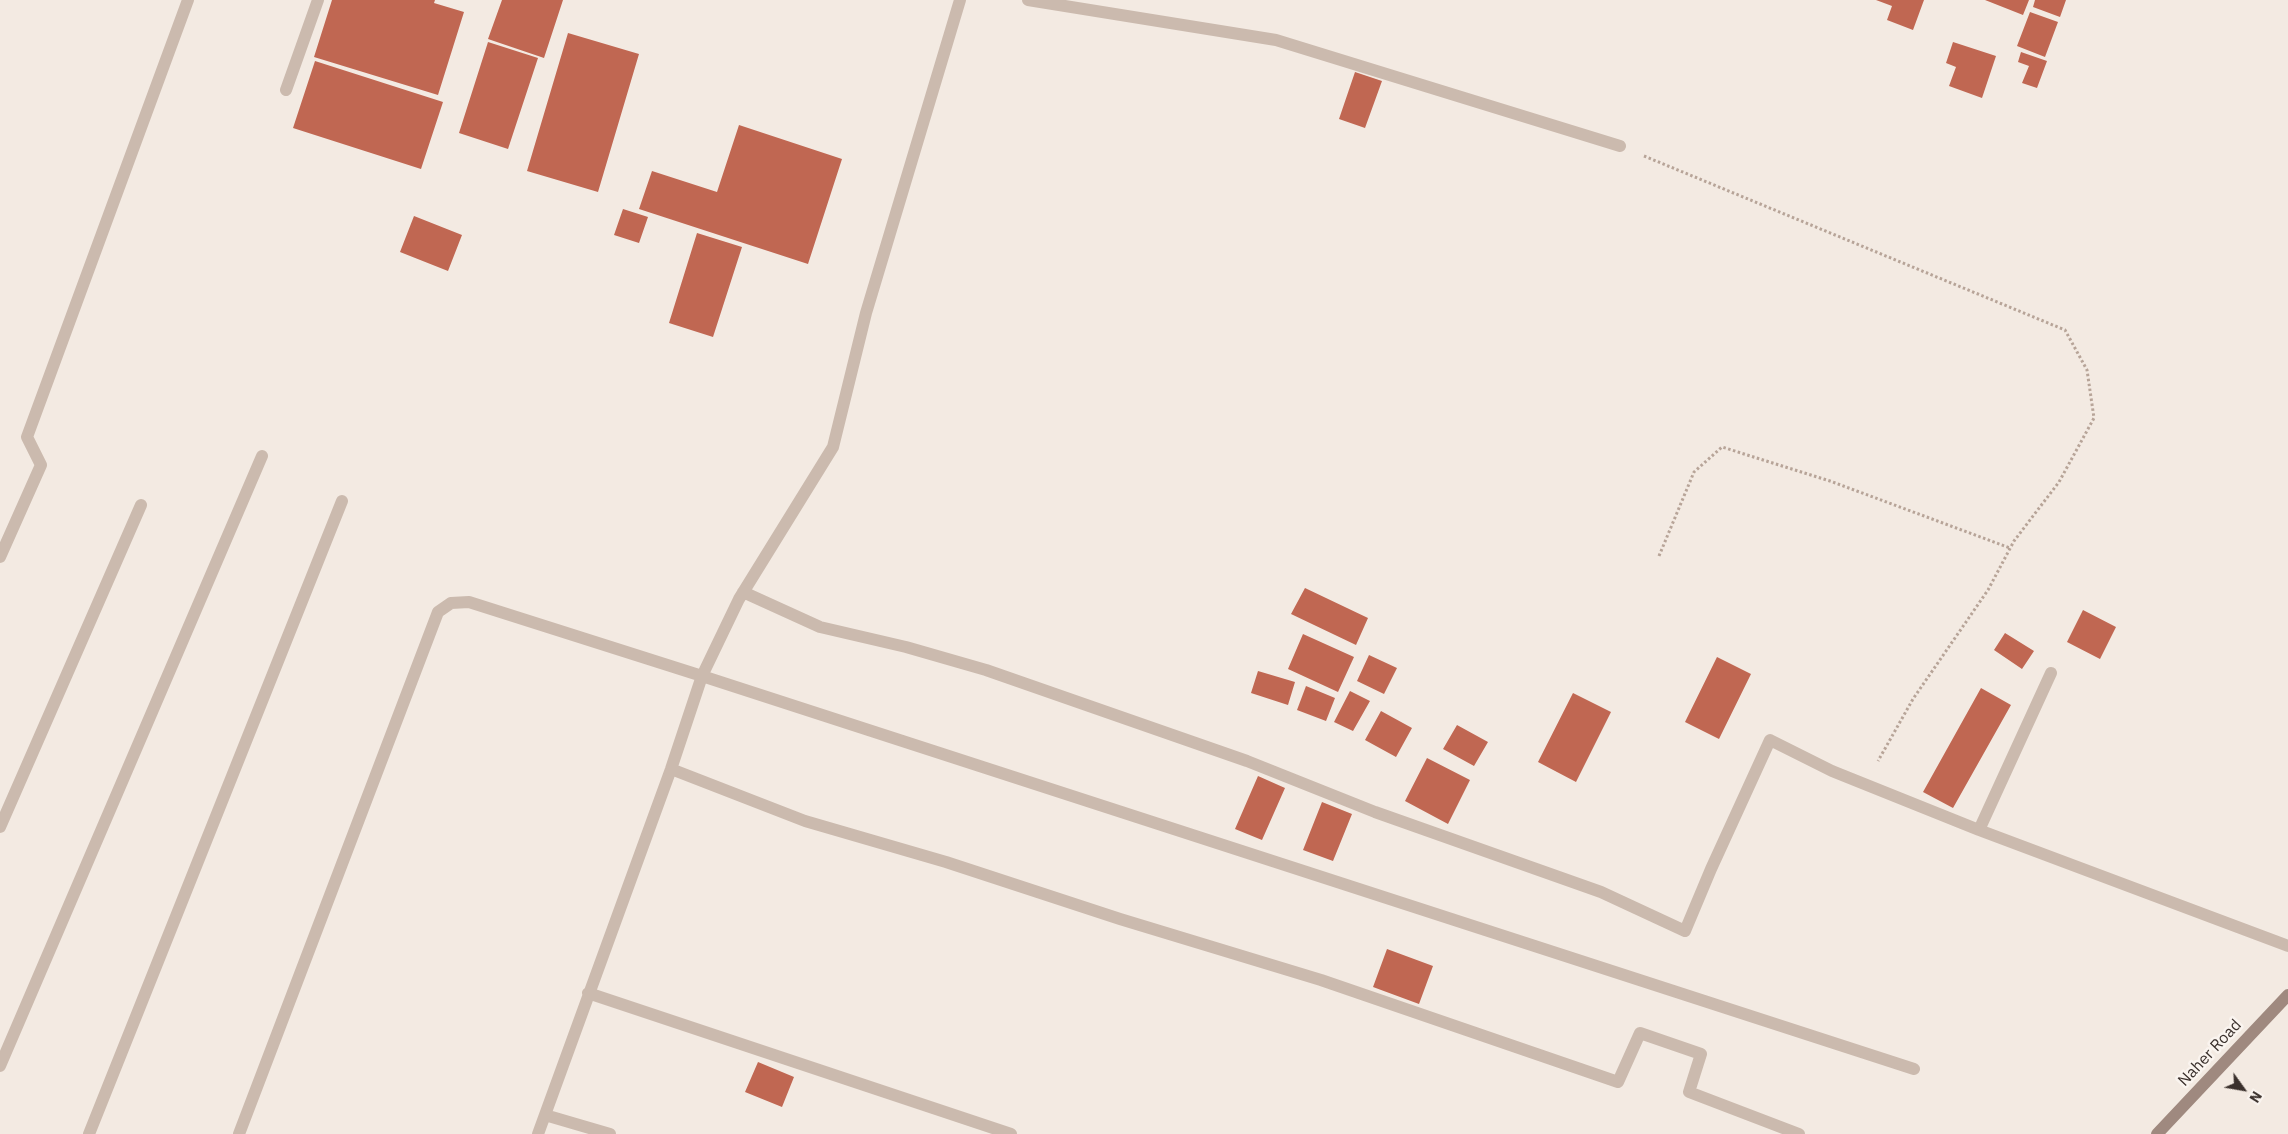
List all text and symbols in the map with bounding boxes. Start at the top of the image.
street label: Naher Road [2174,1016,2246,1090]
north arrow [2218,1064,2268,1114]
text: N [2245,1088,2266,1106]

